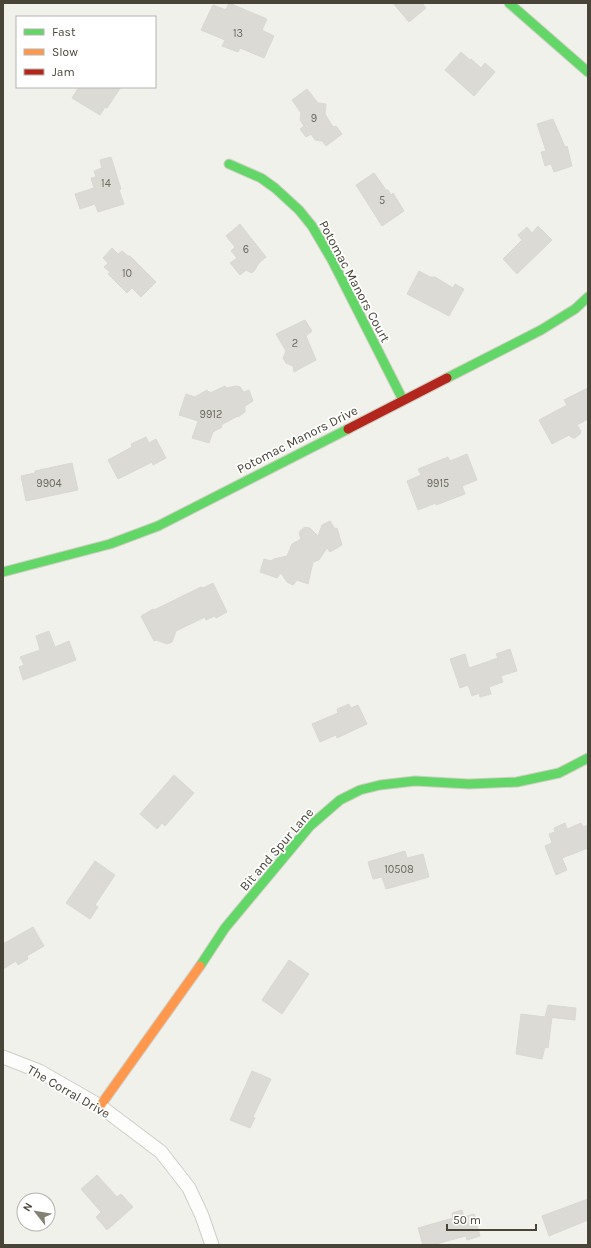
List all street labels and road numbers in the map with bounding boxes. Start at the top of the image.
street label: Potomac Manors Court [316,218,393,345]
street label: Potomac Manors Drive [234,402,360,476]
street label: Bit and Spur Lane [236,805,317,894]
street label: The Corral Drive [25,1062,113,1121]

